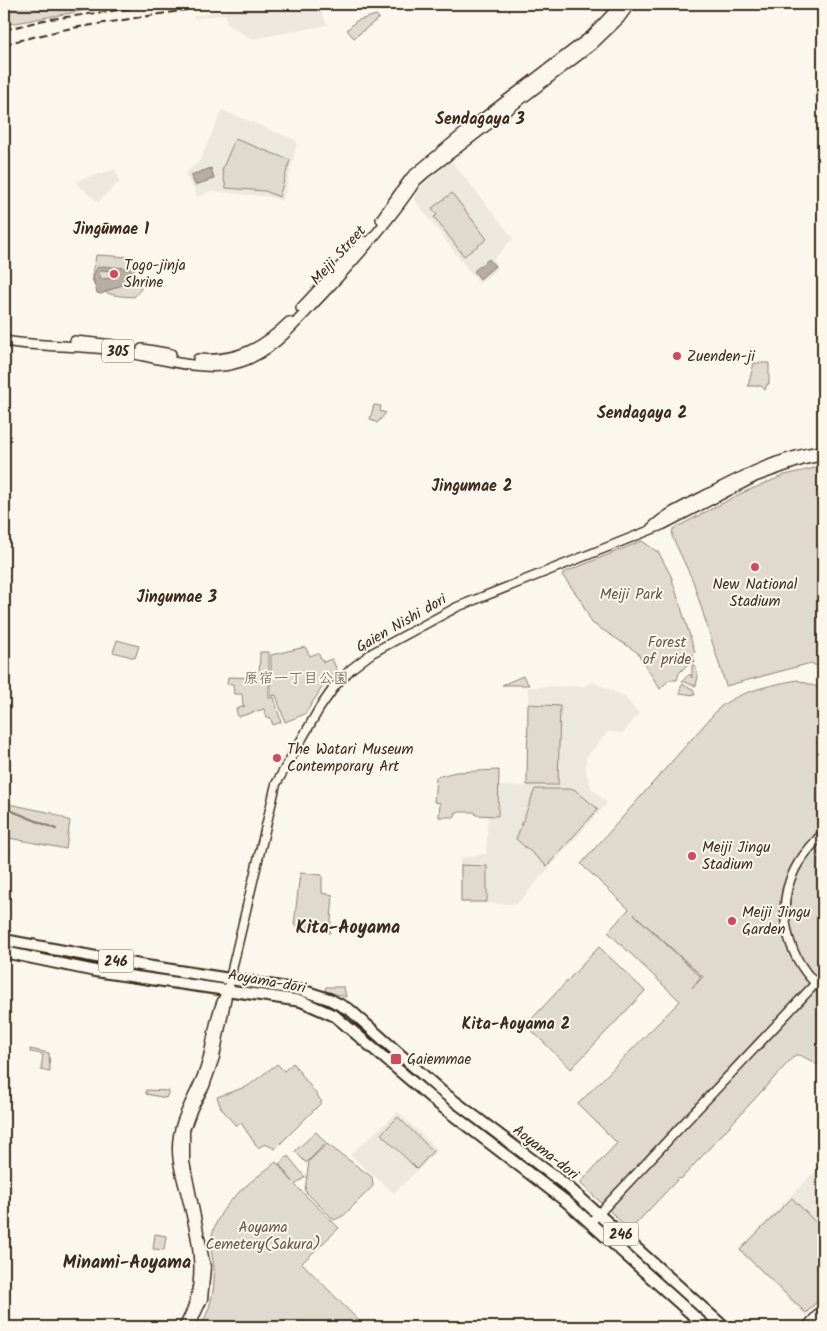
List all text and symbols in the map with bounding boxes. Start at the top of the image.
district label: Sendagaya 3 [435,107,525,132]
district label: Jingūmae 1 [73,217,149,242]
street label: Meiji Street [305,220,372,291]
place label: Togo-jinja Shrine [124,254,186,295]
marker: Togo-jinja Shrine [108,268,120,280]
road number: 305 [102,340,134,362]
place label: Zuenden-ji [687,345,756,369]
marker: Zuenden-ji [671,350,683,362]
district label: Sendagaya 2 [597,401,687,426]
district label: Jingumae 2 [432,474,512,499]
marker: New National Stadium [749,561,761,573]
place label: New National Stadium [712,573,798,614]
park label: Meiji Park [600,583,663,607]
district label: Jingumae 3 [137,585,217,610]
street label: Gaien Nishi dori [352,587,453,660]
park label: Forest of pride [643,631,691,672]
park label: 原宿一丁目公園 [243,667,349,691]
place label: The Watari Museum Contemporary Art [287,738,413,779]
marker: The Watari Museum Contemporary Art [271,752,283,764]
place label: Meiji Jingu Stadium [702,836,770,877]
marker: Meiji Jingu Stadium [686,850,698,862]
place label: Meiji Jingu Garden [742,901,810,942]
district label: Kita-Aoyama [296,914,400,943]
marker: Meiji Jingu Garden [726,915,738,927]
road number: 246 [98,949,134,972]
street label: Aoyama-dōri [226,963,309,1001]
district label: Kita-Aoyama 2 [462,1012,570,1037]
place label: Gaiemmae [407,1048,471,1072]
marker: Gaiemmae [389,1052,403,1066]
street label: Aoyama-dori [507,1119,585,1187]
park label: Aoyama Cemetery(Sakura) [205,1216,321,1257]
road number: 246 [604,1222,638,1246]
district label: Minami-Aoyama [63,1249,191,1278]

